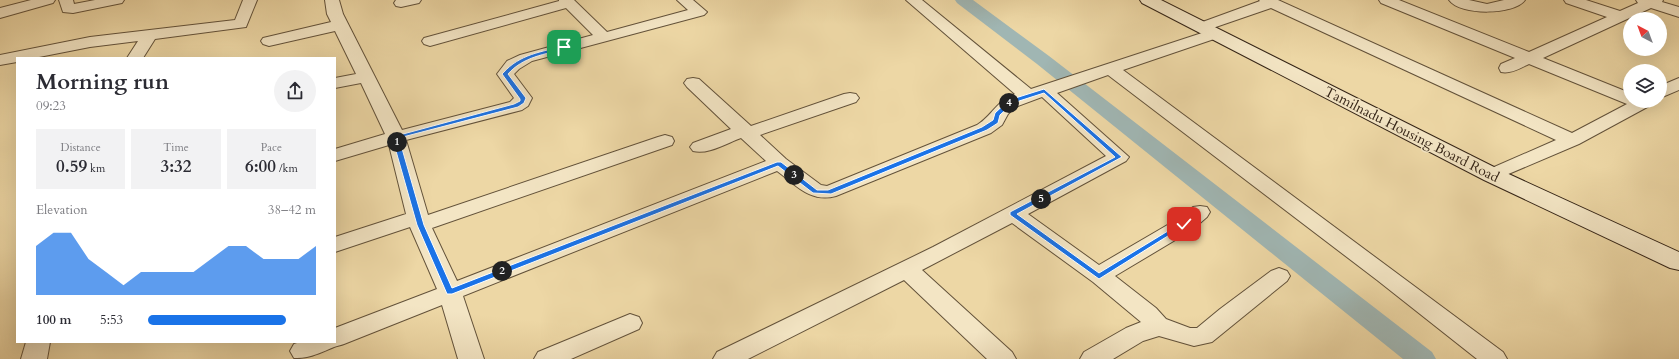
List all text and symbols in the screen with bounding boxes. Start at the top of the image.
north arrow [1623,12,1667,56]
map controls [1623,12,1667,108]
pin [547,30,581,64]
icon: arrive [553,36,575,58]
button: layers [1623,64,1667,108]
text: Morning run [36,67,169,97]
button: share [274,70,316,112]
street label: Tamilnadu Housing Board Road [1321,82,1503,187]
pin: 4 [999,93,1019,113]
text: 4 [1006,95,1012,110]
text: 09:23 [36,97,66,115]
pin: 1 [387,132,407,152]
text: 1 [394,134,400,149]
text: Distance [61,140,101,155]
text: Time [163,140,189,155]
text: Pace [261,140,282,155]
text: 0.59 [56,155,87,178]
text: 3:32 [160,155,192,178]
text: 6:00 [245,155,276,178]
text: km [87,161,105,176]
text: /km [276,161,298,176]
pin: 3 [784,165,804,185]
text: 3 [791,167,797,182]
pin: 5 [1031,189,1051,209]
text: 5 [1038,191,1044,206]
text: Elevation [36,201,88,219]
text: 38–42 m [268,201,316,219]
pin [1167,207,1201,241]
icon: check [1173,213,1195,235]
pin: 2 [492,261,512,281]
text: 2 [499,263,505,278]
text: 100 m [36,311,71,329]
text: 5:53 [100,311,123,329]

